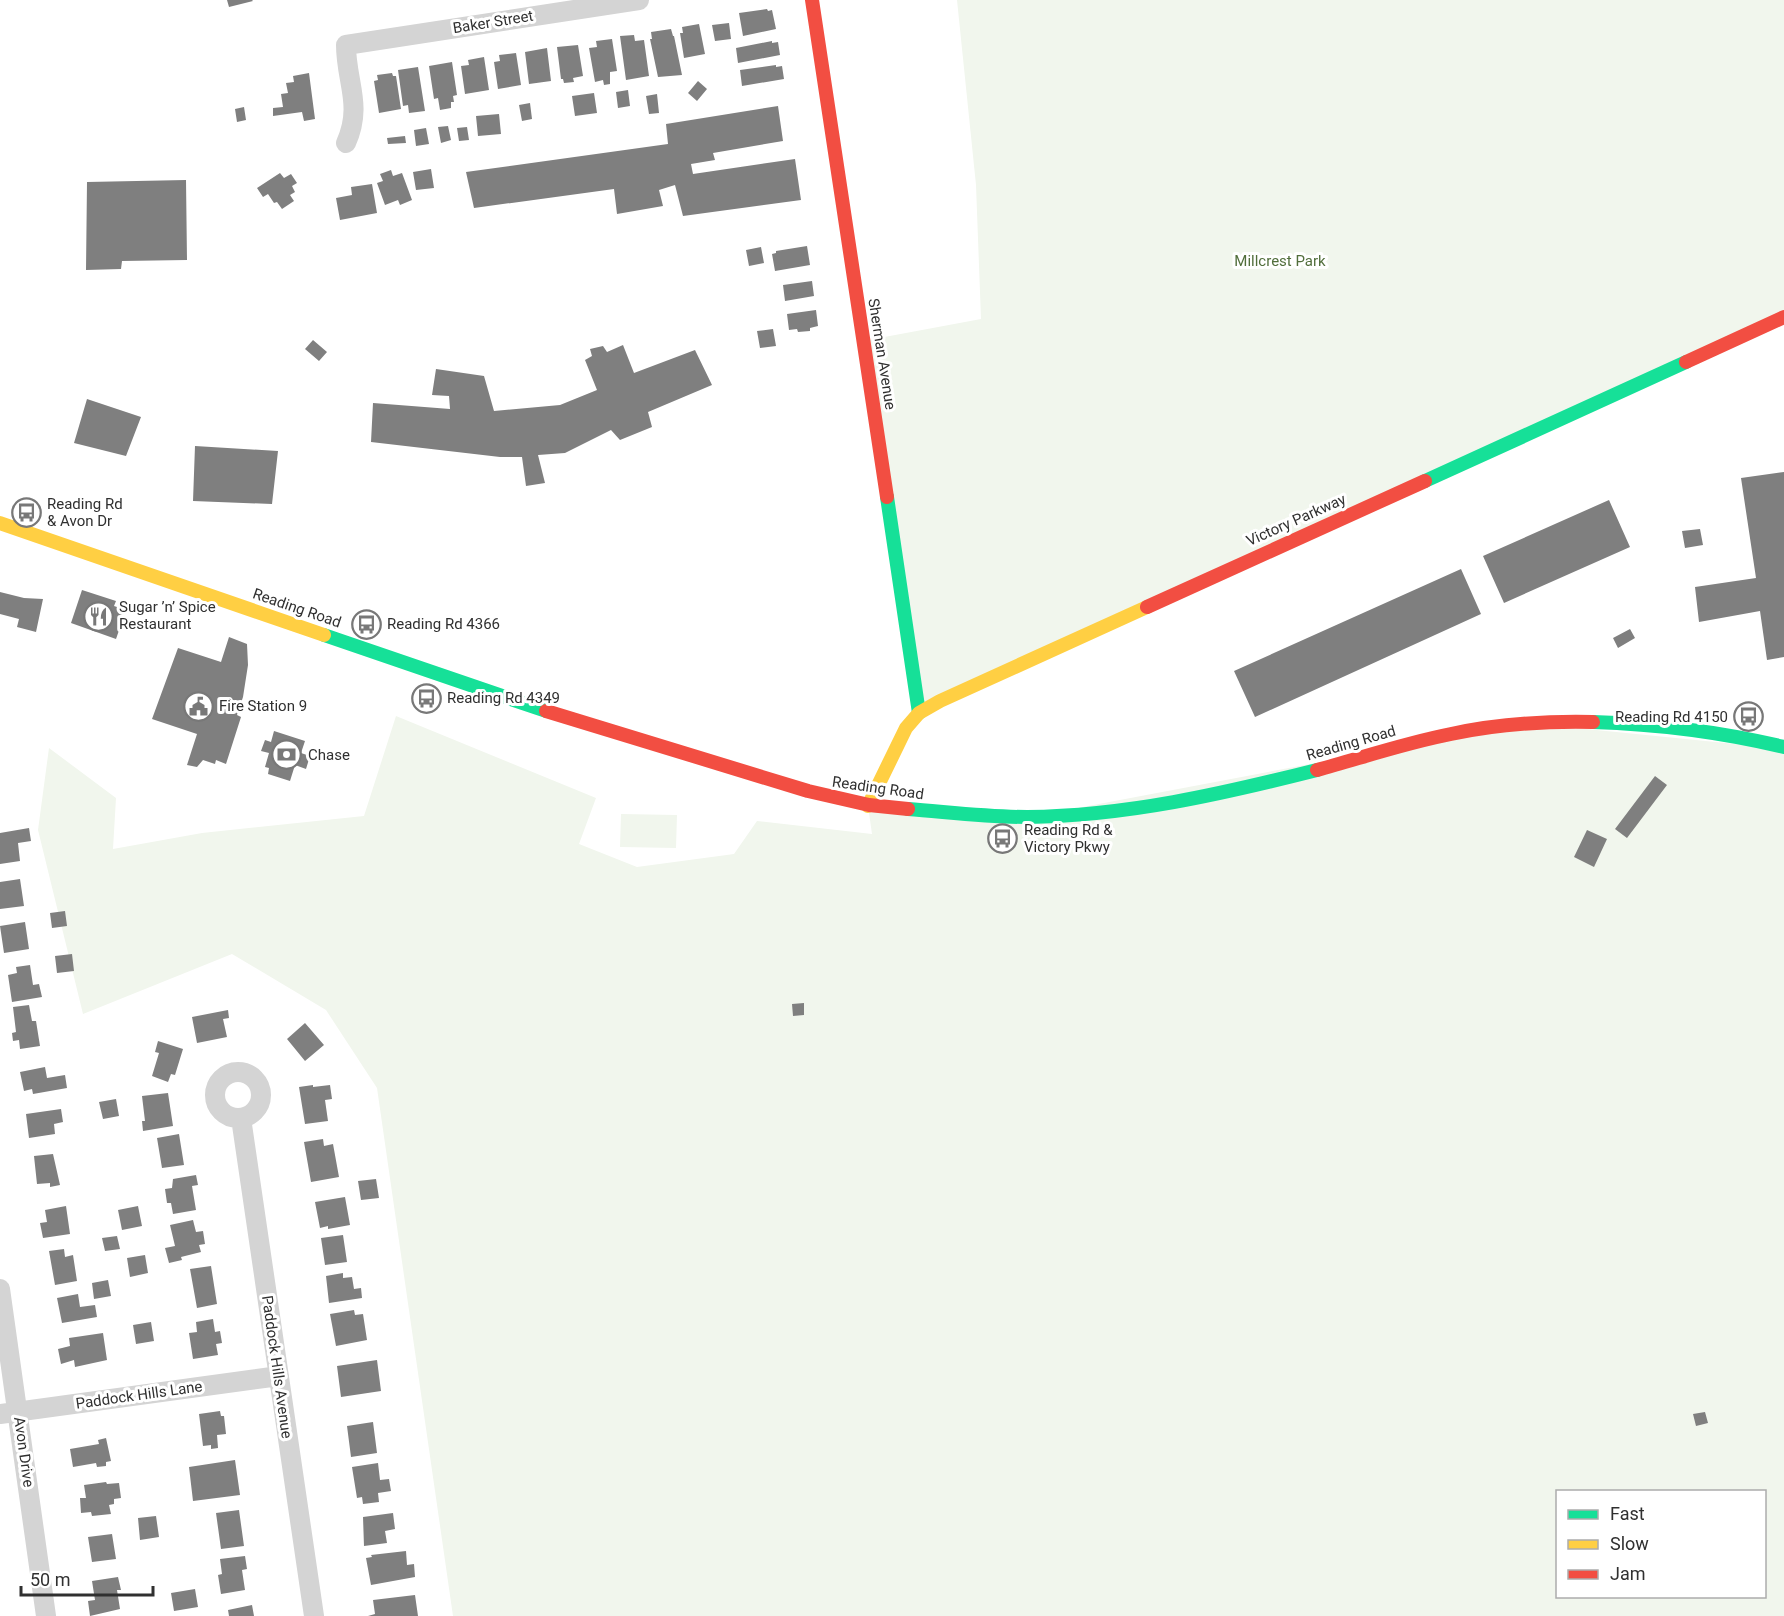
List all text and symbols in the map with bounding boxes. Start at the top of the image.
street label: Baker Street [451,7,535,37]
park label: Millcrest Park [1234,252,1326,270]
street label: Sherman Avenue [864,297,900,411]
street label: Victory Parkway [1243,490,1349,550]
place label: Reading Rd & Avon Dr [47,495,123,530]
bus stop icon: Reading Rd & Avon Dr [10,497,42,529]
street label: Reading Road [250,584,344,632]
place label: Sugar ’n’ Spice Restaurant [119,598,216,633]
restaurant icon: Sugar ’n’ Spice Restaurant [82,600,114,632]
bus stop icon: Reading Rd 4366 [350,608,382,640]
place label: Reading Rd 4366 [387,615,500,633]
bus stop icon: Reading Rd 4349 [410,682,442,714]
place label: Reading Rd 4349 [447,689,560,707]
public building icon: Fire Station 9 [182,690,214,722]
place label: Fire Station 9 [219,697,307,715]
bus stop icon: Reading Rd 4150 [1733,701,1765,733]
place label: Reading Rd 4150 [1615,708,1728,726]
street label: Reading Road [1304,722,1398,764]
bank icon: Chase [271,739,303,771]
place label: Chase [308,746,350,764]
street label: Reading Road [831,773,925,803]
place label: Reading Rd & Victory Pkwy [1024,821,1113,856]
bus stop icon: Reading Rd & Victory Pkwy [987,823,1019,855]
street label: Paddock Hills Avenue [258,1294,296,1440]
street label: Paddock Hills Lane [74,1377,204,1413]
street label: Avon Drive [10,1416,38,1488]
legend [1556,1490,1766,1598]
text: Fast [1610,1503,1645,1524]
text: Slow [1610,1533,1649,1554]
scale bar [21,1559,153,1597]
text: Jam [1610,1563,1646,1584]
text: 50 m [30,1569,70,1590]

